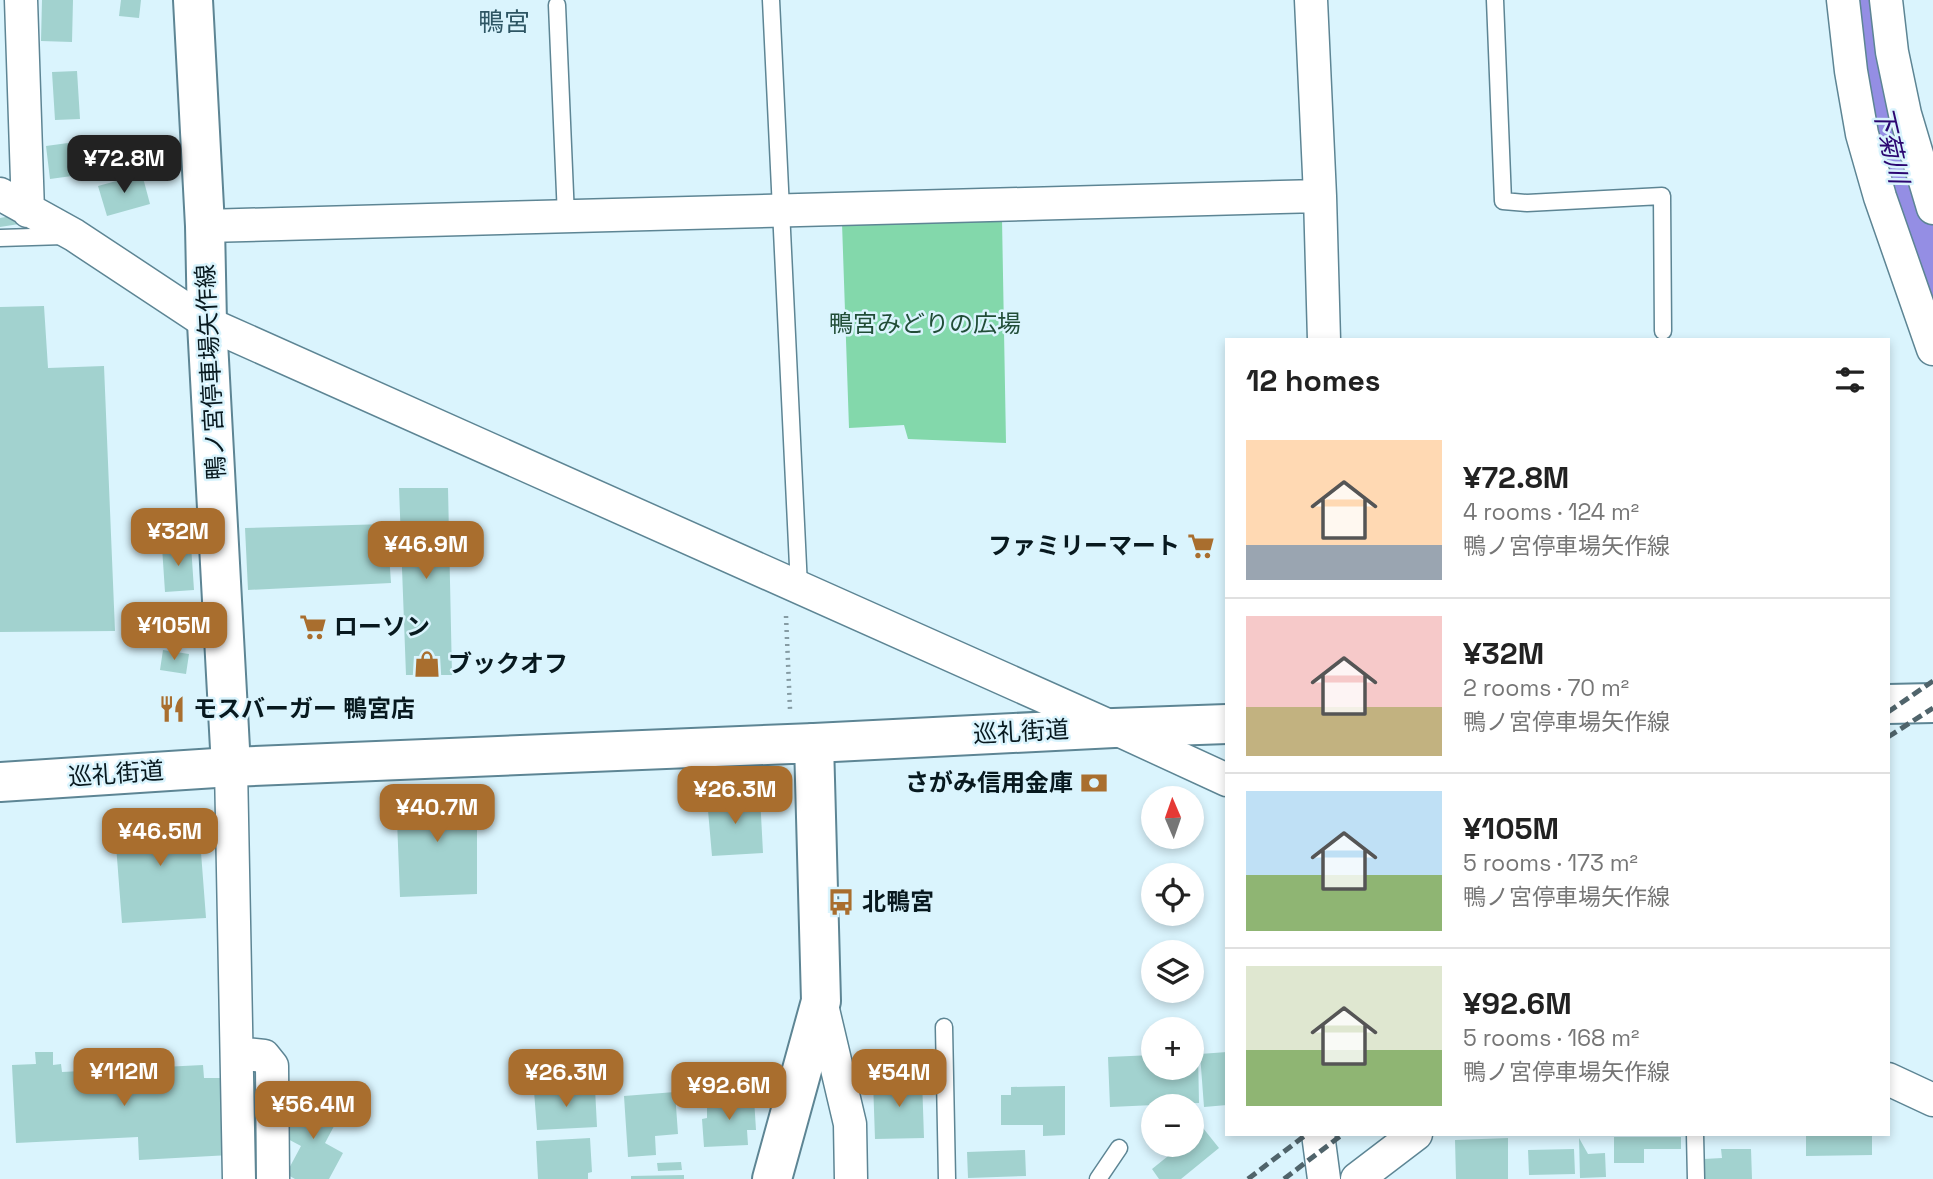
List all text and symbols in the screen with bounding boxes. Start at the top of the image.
district label: 鴨宮 [478,5,530,39]
water label: 下菊川 [1866,103,1917,190]
pin: ¥72.8M [67,136,181,195]
text: ¥72.8M [83,143,165,173]
street label: 鴨ノ宮停車場矢作線 [189,263,232,481]
park label: 鴨宮みどりの広場 [829,308,1021,339]
text: 12 homes [1246,361,1381,400]
icon: filters [1831,361,1869,399]
text: ¥72.8M [1463,458,1569,497]
icon: home [1302,468,1386,552]
text: 4 rooms · 124 m² [1463,497,1639,527]
pin: ¥32M [137,508,219,568]
text: ¥32M [147,516,209,546]
pin: ¥46.9M [369,522,483,581]
text: ¥46.9M [384,529,468,559]
place label: ファミリーマート [988,530,1180,561]
supermarket icon: ファミリーマート [1186,531,1216,561]
text: 鴨ノ宮停車場矢作線 [1463,531,1670,561]
pin: ¥105M [125,602,223,662]
text: ¥105M [137,610,211,640]
place label: ローソン [334,611,430,642]
supermarket icon: ローソン [298,612,328,642]
text: ¥32M [1463,634,1544,673]
icon: home [1302,644,1386,728]
place label: ブックオフ [448,648,568,679]
shop icon: ブックオフ [412,649,442,679]
text: 2 rooms · 70 m² [1463,673,1629,703]
place label: モスバーガー 鴨宮店 [193,693,415,724]
restaurant icon: モスバーガー 鴨宮店 [157,694,187,724]
text: 鴨ノ宮停車場矢作線 [1463,707,1670,737]
street label: 巡礼街道 [972,714,1070,749]
street label: 巡礼街道 [67,755,165,792]
pin: ¥26.3M [678,766,792,826]
place label: さがみ信用金庫 [905,767,1073,798]
bank icon: さがみ信用金庫 [1079,768,1109,798]
text: ¥26.3M [693,774,777,804]
pin: ¥40.7M [380,784,494,844]
north arrow [1141,786,1204,849]
map controls [1141,786,1204,1157]
text: ¥40.7M [396,792,478,822]
pin: ¥46.5M [103,808,217,868]
text: ¥105M [1463,809,1559,848]
text: ¥46.5M [118,816,202,846]
icon: home [1302,819,1386,903]
text: 5 rooms · 173 m² [1463,848,1638,878]
button: locate [1141,863,1204,926]
text: 鴨ノ宮停車場矢作線 [1463,882,1670,912]
place label: 北鴨宮 [862,886,934,917]
bus stop icon: 北鴨宮 [826,887,856,917]
button: layers [1141,940,1204,1003]
text: ¥92.6M [1463,984,1572,1023]
icon: home [1302,994,1386,1078]
button: + [1141,1017,1204,1080]
text: 5 rooms · 168 m² [1463,1023,1640,1053]
pin: ¥112M [75,1048,173,1108]
pin: ¥26.3M [509,1050,623,1109]
pin: ¥54M [858,1050,940,1109]
text: ¥112M [90,1056,159,1086]
text: ¥26.3M [524,1057,608,1087]
text: ¥54M [868,1057,930,1087]
text: 鴨ノ宮停車場矢作線 [1463,1057,1670,1087]
pin: ¥92.6M [672,1062,786,1122]
text: ¥92.6M [687,1070,771,1100]
pin: ¥56.4M [256,1082,370,1141]
text: ¥56.4M [271,1089,355,1119]
button: − [1141,1094,1204,1157]

